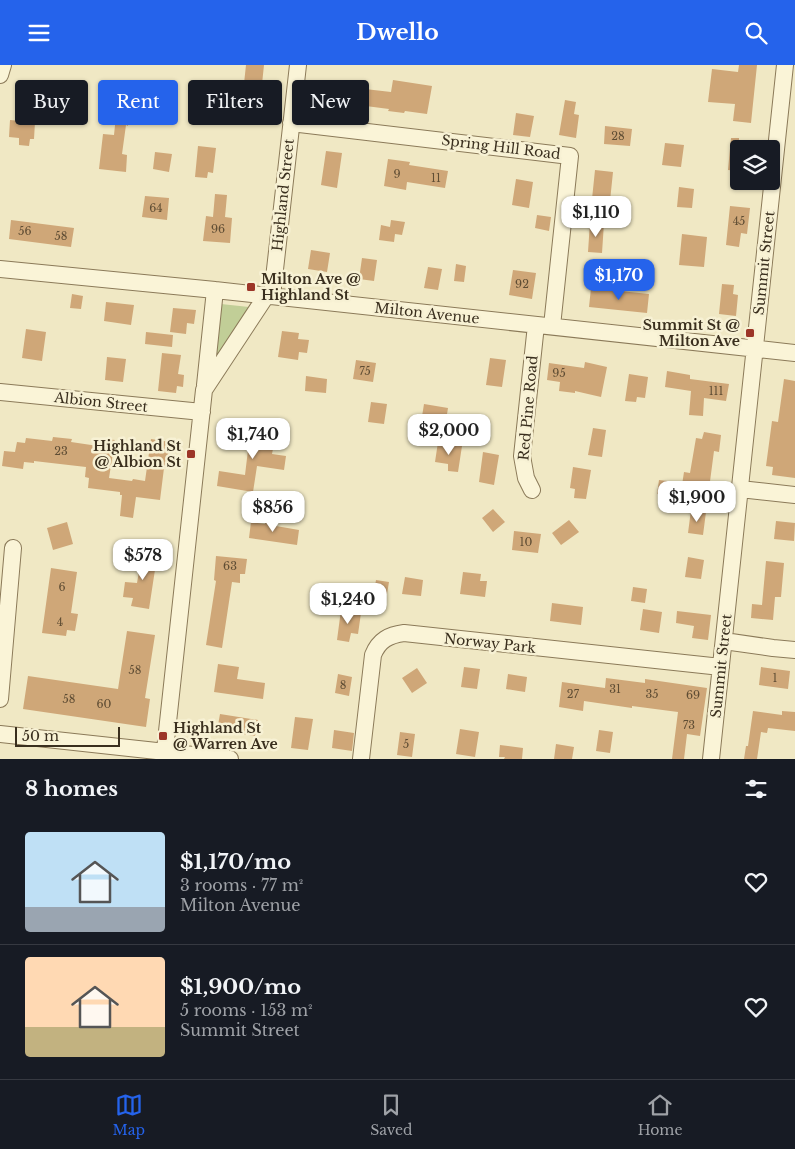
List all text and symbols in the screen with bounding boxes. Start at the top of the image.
icon: menu [25,19,53,47]
text: Dwello [356,19,439,46]
icon: search [742,19,770,47]
chip: Buy [15,80,88,125]
chip: Rent [98,80,178,125]
chip: Filters [188,80,282,125]
chip: New [292,80,369,125]
house number: 28 [611,129,625,143]
street label: Spring Hill Road [440,131,562,163]
street label: Highland Street [268,137,298,252]
map controls [730,140,780,190]
button: layers [730,140,780,190]
house number: 9 [393,167,401,181]
house number: 11 [431,171,441,185]
pin: $1,110 [555,195,637,238]
house number: 64 [149,201,163,215]
text: $1,110 [572,202,620,222]
street label: Summit Street [750,209,778,316]
house number: 45 [733,214,745,228]
house number: 96 [211,222,225,236]
house number: 56 [18,224,32,238]
house number: 58 [55,229,67,243]
pin: $1,170 [578,259,660,301]
text: $1,170 [595,265,643,285]
place label: Milton Ave @ Highland St [261,270,361,304]
house number: 92 [515,277,529,291]
marker: Milton Ave @ Highland St [245,281,257,293]
street label: Milton Avenue [374,299,480,327]
place label: Summit St @ Milton Ave [643,316,740,350]
marker: Summit St @ Milton Ave [744,327,756,339]
street label: Red Pine Road [514,354,542,461]
house number: 75 [359,364,371,378]
house number: 95 [552,366,566,380]
house number: 111 [709,384,723,398]
street label: Albion Street [52,388,149,416]
pin: $2,000 [408,413,490,456]
pin: $1,740 [212,417,294,460]
text: $2,000 [419,420,479,440]
text: $1,740 [227,424,279,444]
place label: Highland St @ Albion St [93,437,182,471]
house number: 23 [54,444,68,458]
marker: Highland St @ Albion St [185,448,197,460]
pin: $1,900 [656,481,738,523]
text: $1,900 [669,487,725,507]
pin: $856 [243,491,303,533]
text: $856 [253,497,293,517]
house number: 10 [520,535,533,549]
pin: $578 [113,539,173,581]
text: $578 [124,545,162,565]
house number: 63 [223,559,237,573]
house number: 6 [58,580,66,594]
pin: $1,240 [307,583,389,625]
text: $1,240 [321,589,375,609]
street label: Summit Street [707,612,735,719]
house number: 4 [57,615,63,629]
street label: Norway Park [443,629,537,657]
house number: 58 [129,663,141,677]
house number: 1 [773,671,778,685]
house number: 8 [340,678,346,692]
house number: 31 [609,682,621,696]
house number: 27 [567,687,580,701]
house number: 35 [645,687,659,701]
house number: 69 [686,688,700,702]
house number: 58 [63,692,75,706]
house number: 60 [97,697,112,711]
house number: 73 [683,718,695,732]
place label: Highland St @ Warren Ave [173,719,278,753]
scale bar [15,724,120,747]
text: 50 m [22,727,59,745]
marker: Highland St @ Warren Ave [157,730,169,742]
house number: 5 [403,737,409,751]
icon: filters [742,775,770,803]
text: 8 homes [25,776,118,802]
text: $1,170/mo [180,849,291,875]
icon: home [65,852,125,912]
icon: heart [742,868,770,896]
text: 3 rooms · 77 m² [180,875,303,895]
text: Milton Avenue [180,895,301,915]
text: $1,900/mo [180,974,301,1000]
icon: home [65,977,125,1037]
icon: heart [742,993,770,1021]
text: 5 rooms · 153 m² [180,1000,313,1020]
text: Summit Street [180,1020,300,1040]
tab: Map [113,1091,145,1139]
tab: Saved [370,1091,412,1139]
tab: Home [638,1091,682,1139]

